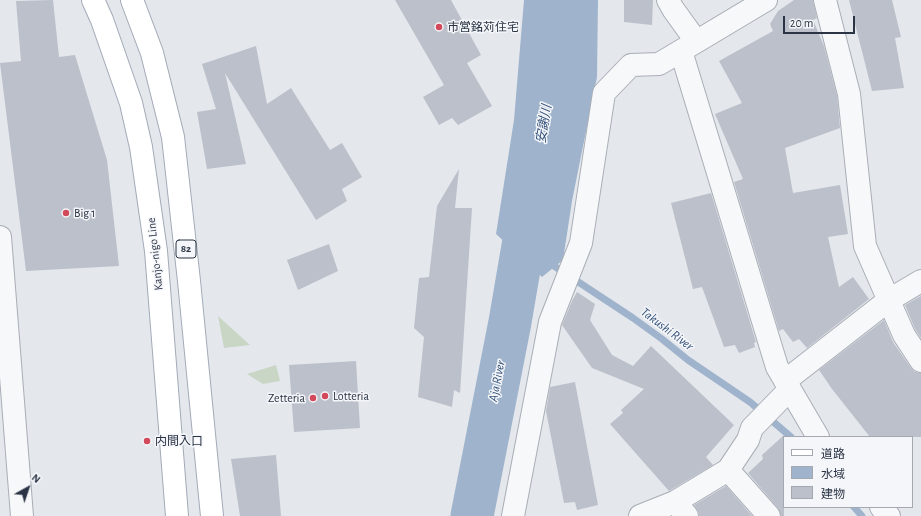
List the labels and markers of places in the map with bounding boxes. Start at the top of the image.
place label: 市営銘苅住宅 [447,20,519,34]
marker: 市営銘苅住宅 [434,22,444,32]
place label: Big 1 [74,206,95,220]
marker: Big 1 [61,208,71,218]
place label: Lotteria [333,389,369,403]
place label: Zetteria [268,391,305,405]
marker: Lotteria [320,391,330,401]
marker: Zetteria [308,393,318,403]
place label: 内間入口 [155,434,203,448]
marker: 内間入口 [142,436,152,446]

